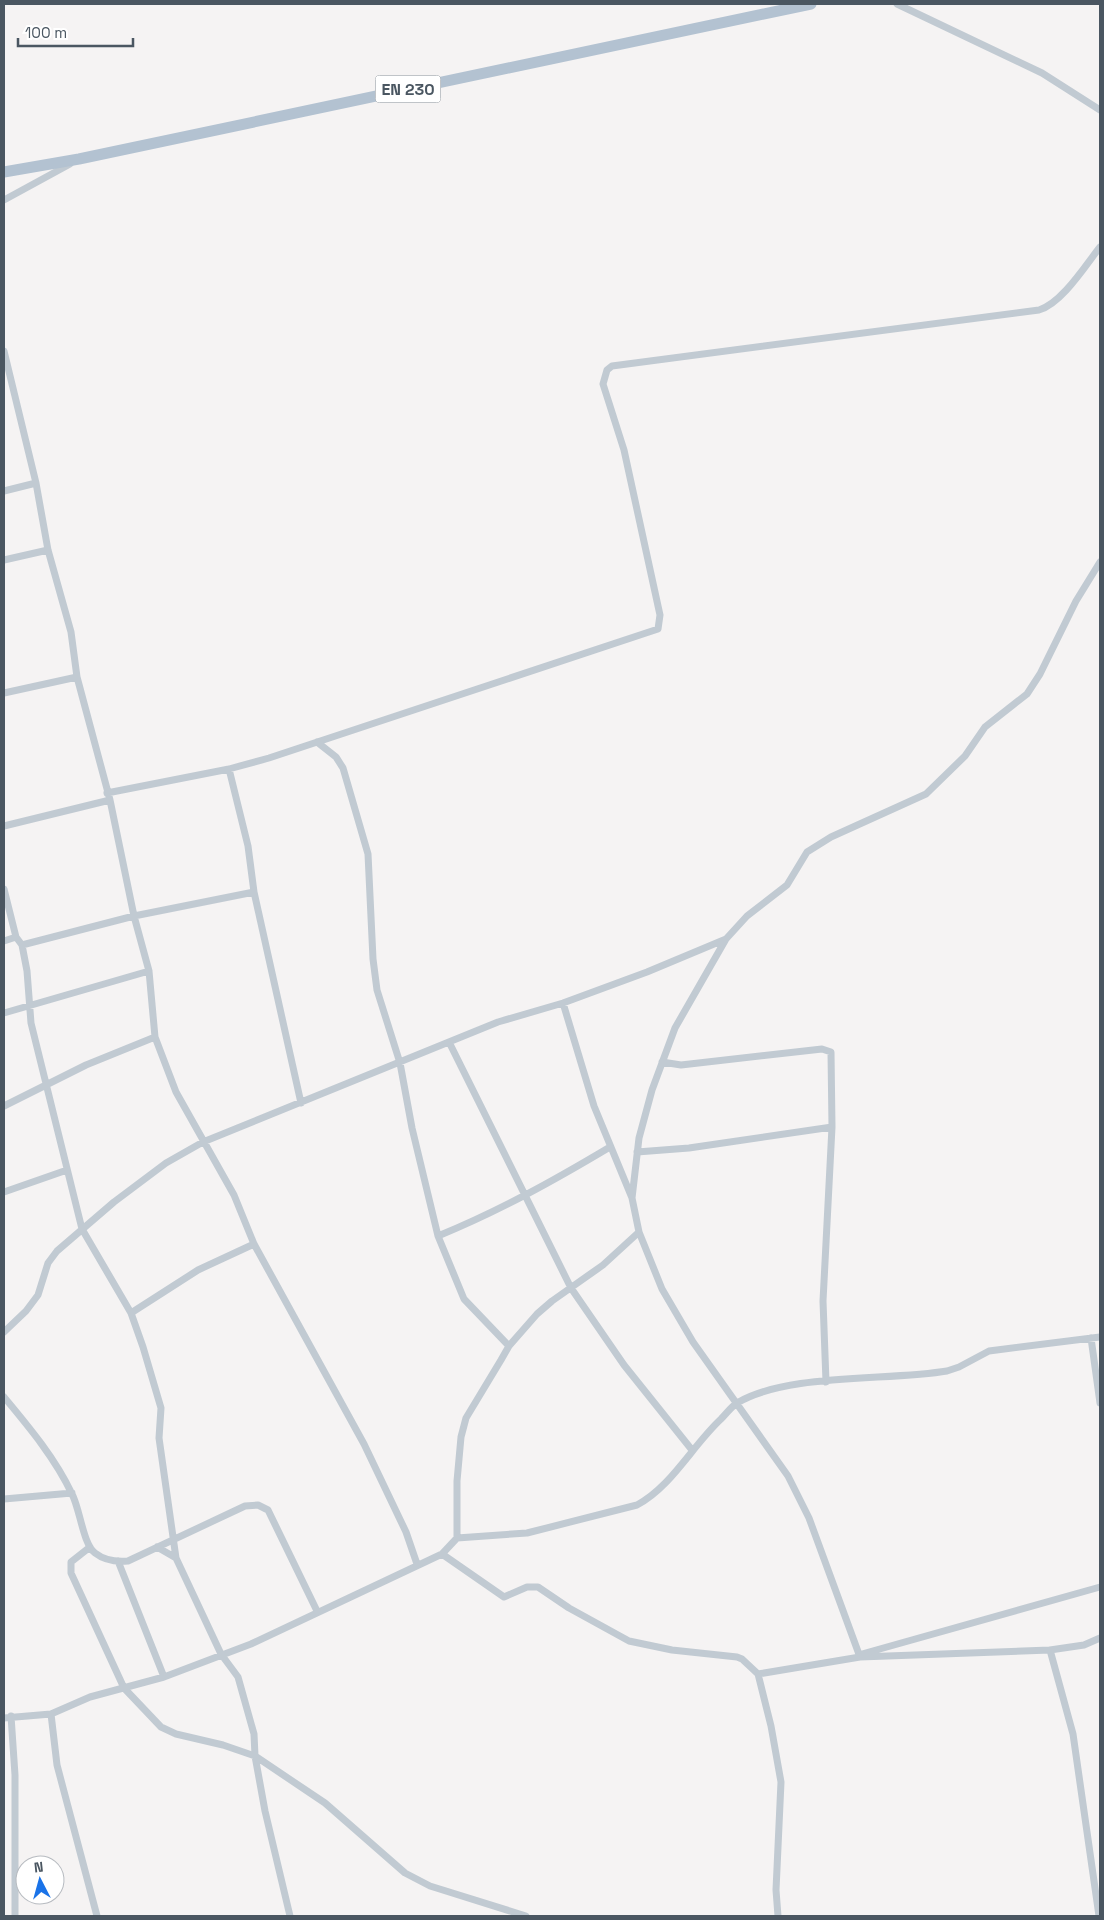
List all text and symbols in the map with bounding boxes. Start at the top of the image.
scale bar [18,15,132,47]
text: 100 m [25,23,67,42]
road number: EN 230 [376,76,440,102]
north arrow [15,1855,65,1905]
text: N [33,1858,44,1877]

